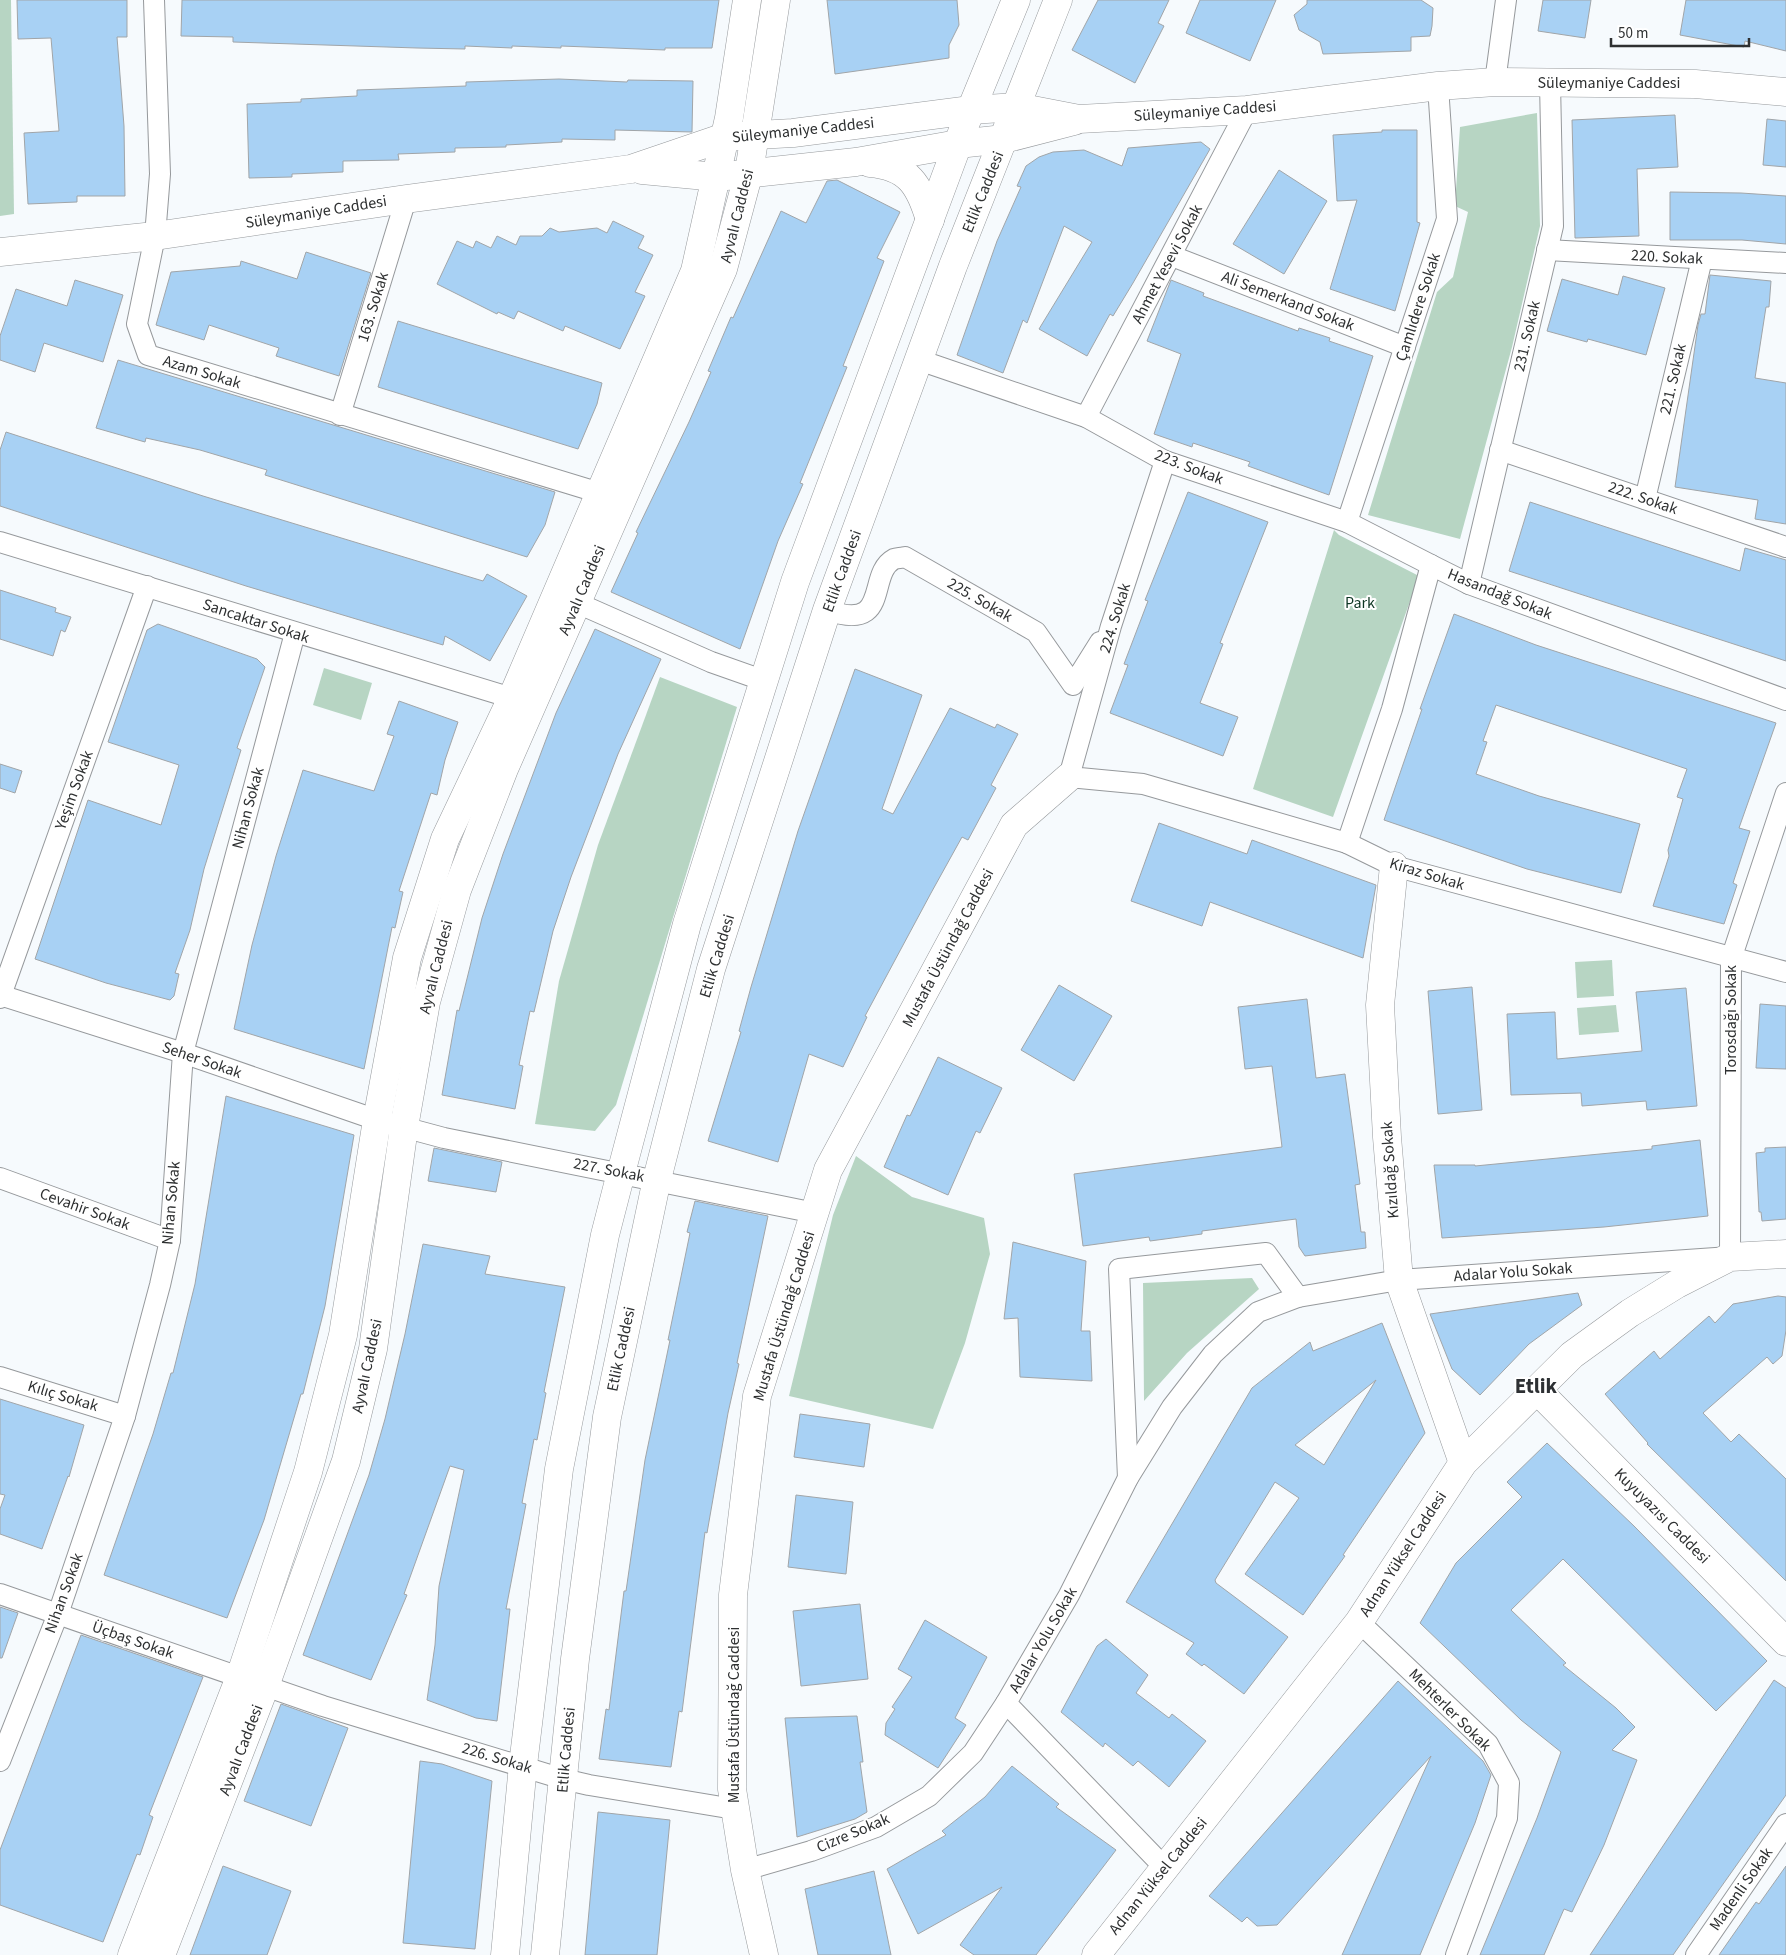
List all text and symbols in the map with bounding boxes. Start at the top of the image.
scale bar [1611,15,1748,47]
text: 50 m [1618,23,1648,44]
street label: Süleymaniye Caddesi [1538,72,1680,94]
street label: Süleymaniye Caddesi [1133,95,1277,127]
street label: Süleymaniye Caddesi [731,112,875,148]
street label: Etlik Caddesi [957,148,1009,236]
street label: Ayvalı Caddesi [715,167,759,265]
street label: Süleymaniye Caddesi [244,190,388,234]
street label: Ahmet Yesevi Sokak [1126,200,1208,328]
street label: 220. Sokak [1630,244,1704,270]
street label: Çamlıdere Sokak [1390,250,1446,364]
street label: Ali Semerkand Sokak [1218,266,1358,337]
street label: 163. Sokak [352,269,394,345]
street label: 231. Sokak [1508,298,1546,374]
street label: 221. Sokak [1654,341,1692,417]
street label: Azam Sokak [160,350,244,394]
street label: 223. Sokak [1151,444,1227,490]
street label: 222. Sokak [1605,476,1681,520]
street label: Etlik Caddesi [817,527,867,615]
street label: Ayvalı Caddesi [553,542,611,638]
street label: Hasandağ Sokak [1444,563,1556,625]
street label: 225. Sokak [943,572,1017,628]
street label: 224. Sokak [1094,580,1136,656]
park label: Park [1345,592,1375,614]
street label: Sancaktar Sokak [200,593,312,649]
street label: Yeşim Sokak [49,747,99,834]
street label: Nihan Sokak [227,765,270,851]
street label: Kiraz Sokak [1387,852,1467,896]
street label: Mustafa Üstündağ Caddesi [897,865,999,1031]
street label: Etlik Caddesi [694,912,740,1000]
street label: Ayvalı Caddesi [414,918,458,1016]
street label: Torosdağı Sokak [1720,965,1742,1075]
street label: Seher Sokak [159,1036,245,1084]
street label: Kızıldağ Sokak [1376,1121,1404,1219]
street label: 227. Sokak [572,1152,647,1188]
street label: Nihan Sokak [156,1160,186,1246]
street label: Cevahir Sokak [37,1182,133,1236]
street label: Mustafa Üstündağ Caddesi [748,1228,820,1404]
street label: Adalar Yolu Sokak [1453,1257,1573,1287]
street label: Etlik Caddesi [601,1305,641,1393]
street label: Ayvalı Caddesi [346,1317,388,1415]
district label: Etlik [1515,1371,1558,1401]
street label: Kılıç Sokak [25,1375,101,1417]
street label: Kuyuyazısı Caddesi [1609,1463,1715,1569]
street label: Adnan Yüksel Caddesi [1354,1487,1452,1621]
street label: Nihan Sokak [39,1550,89,1636]
street label: Adalar Yolu Sokak [1004,1583,1082,1697]
street label: Üçbaş Sokak [89,1616,177,1664]
street label: Mustafa Üstündağ Caddesi [723,1627,745,1803]
street label: Mehterler Sokak [1404,1664,1496,1756]
street label: Ayvalı Caddesi [214,1701,268,1799]
street label: Etlik Caddesi [551,1706,581,1794]
street label: 226. Sokak [459,1737,535,1779]
street label: Cizre Sokak [813,1808,893,1858]
street label: Adnan Yüksel Caddesi [1104,1813,1212,1939]
street label: Madenli Sokak [1704,1843,1778,1935]

